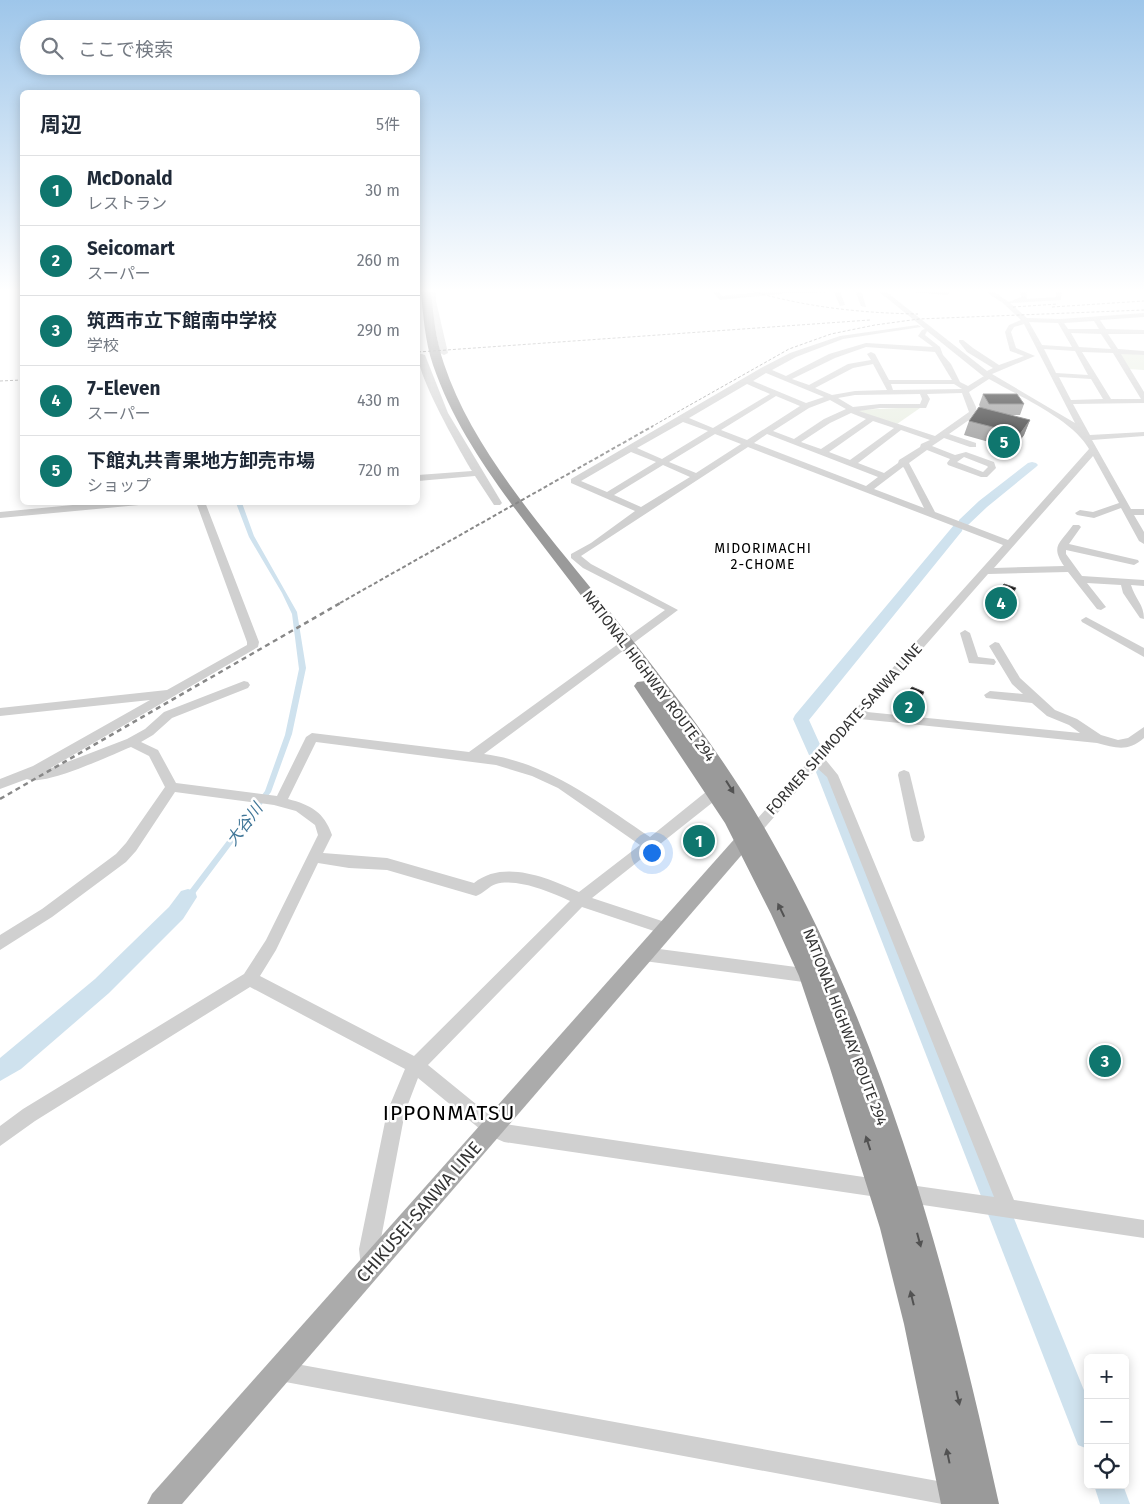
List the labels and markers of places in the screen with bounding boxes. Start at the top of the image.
pin: 5 [988,423,1020,461]
pin: 4 [985,584,1017,622]
pin: 2 [893,688,925,726]
pin: 1 [683,822,715,860]
pin: 3 [1089,1042,1121,1080]

